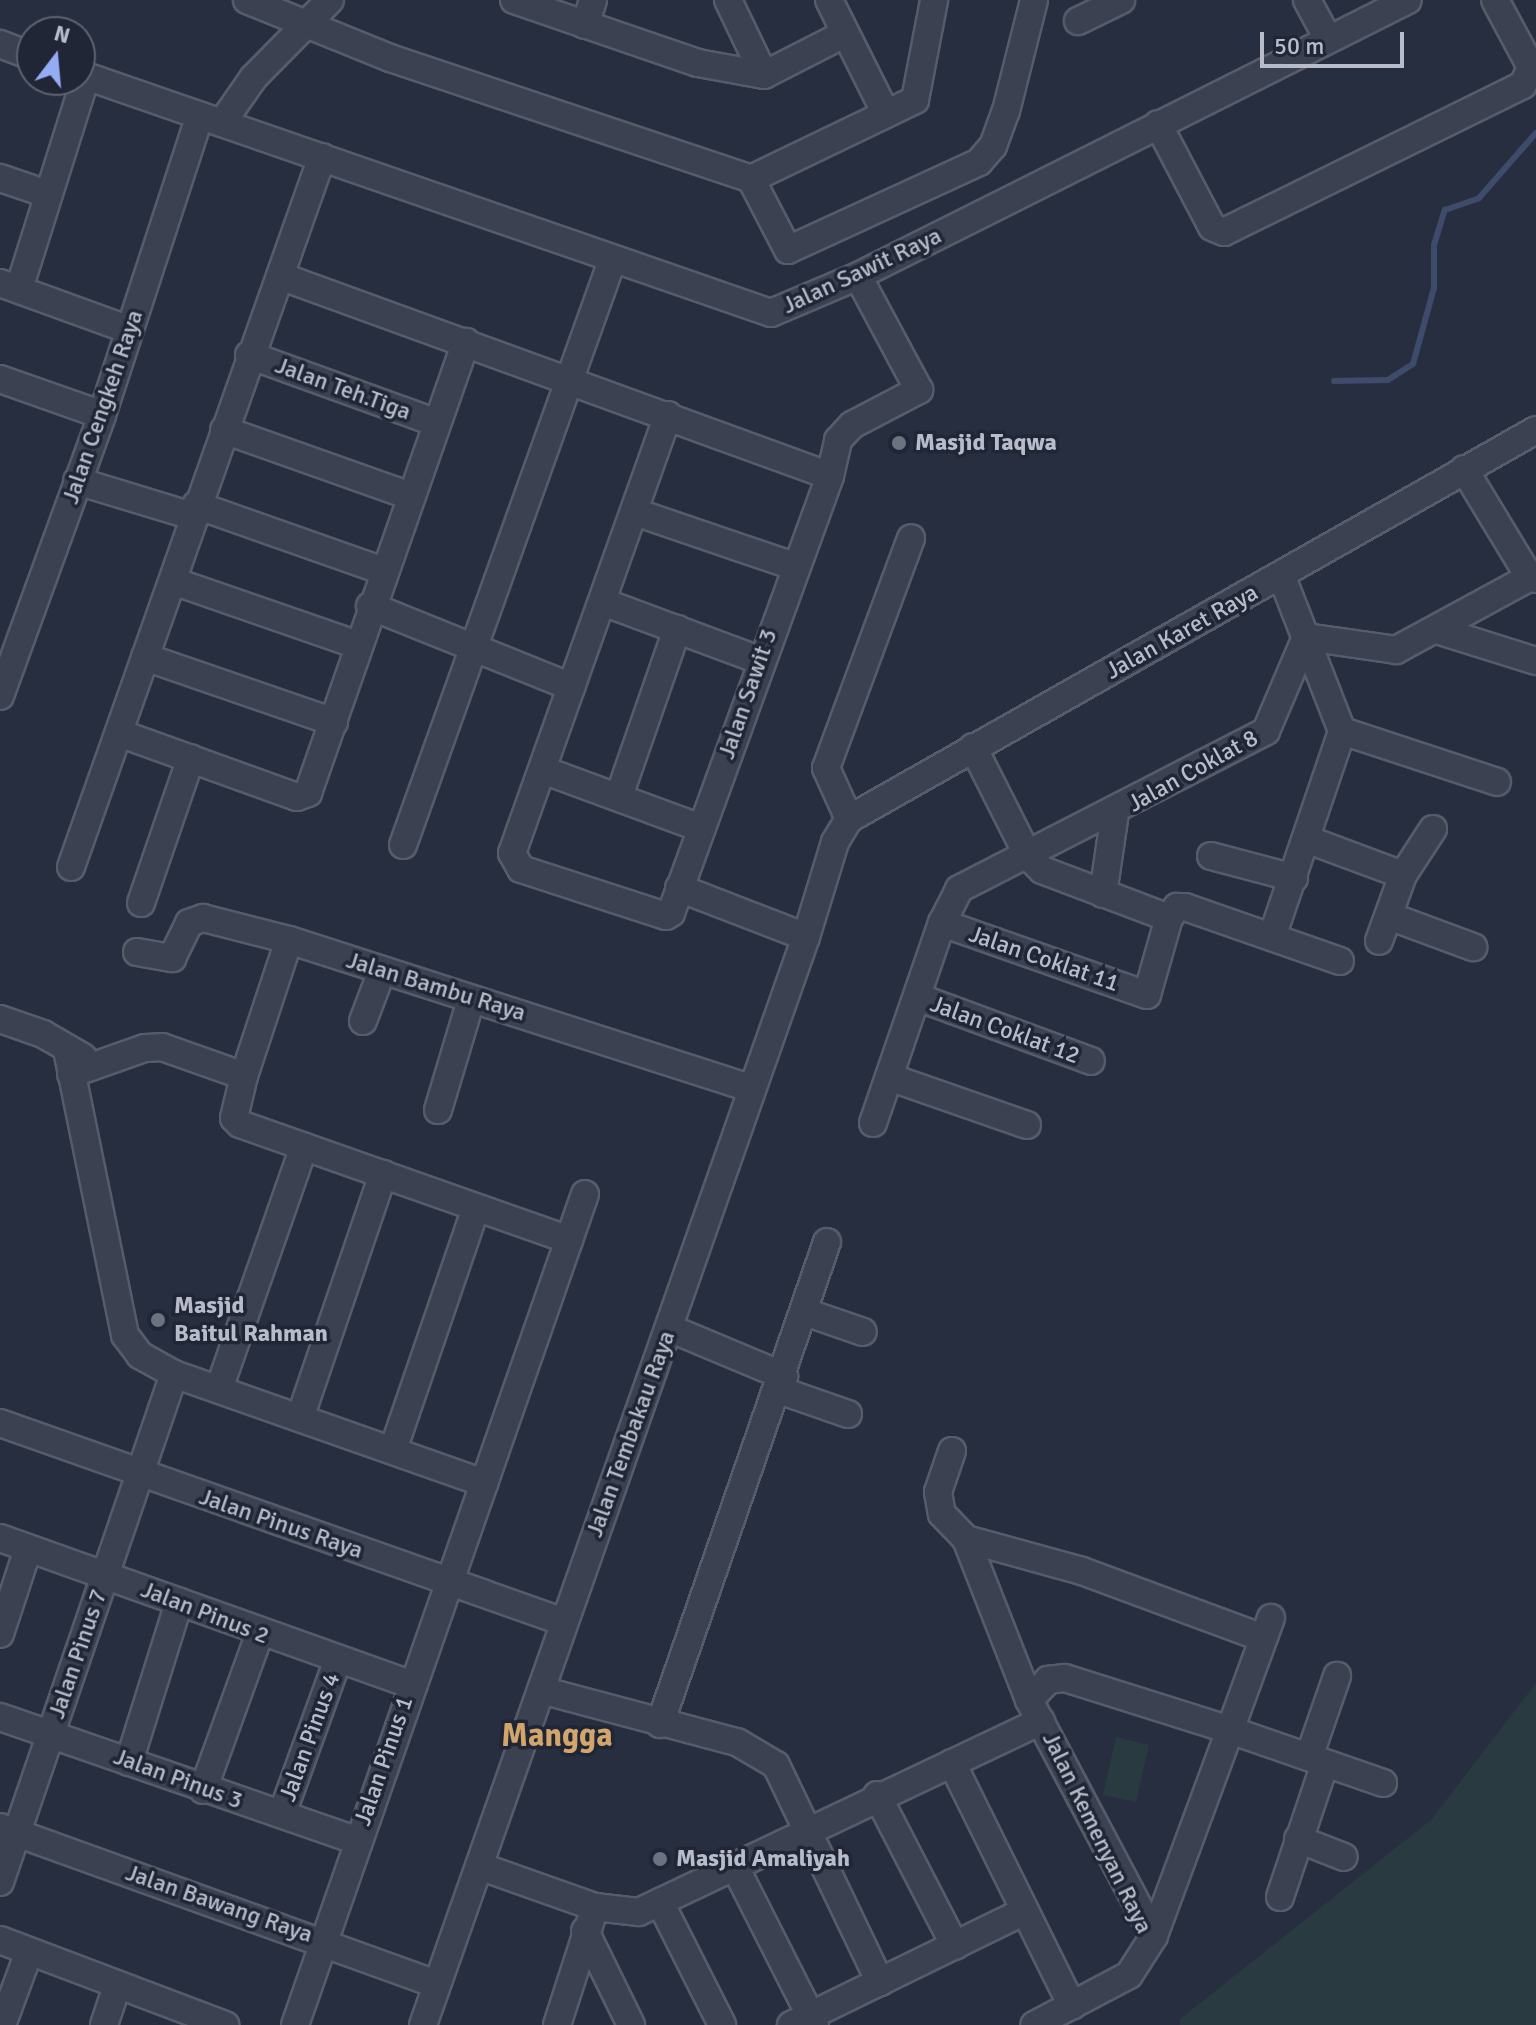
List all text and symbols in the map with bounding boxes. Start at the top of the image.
north arrow [16,16,96,96]
scale bar [1264,16,1408,66]
text: N [51,19,73,49]
text: 50 m [1274,31,1324,61]
street label: Jalan Sawit Raya [778,222,946,320]
street label: Jalan Cengkeh Raya [56,306,150,508]
street label: Jalan Teh.Tiga [271,351,415,427]
place label: Masjid Taqwa [915,429,1057,457]
marker: Masjid Taqwa [890,434,908,452]
street label: Jalan Karet Raya [1101,578,1263,686]
street label: Jalan Sawit 3 [712,625,784,763]
street label: Jalan Coklat 8 [1123,723,1263,819]
street label: Jalan Coklat 11 [965,920,1123,998]
street label: Jalan Bambu Raya [343,946,529,1028]
street label: Jalan Coklat 12 [926,990,1084,1070]
place label: Masjid Baitul Rahman [174,1292,328,1348]
marker: Masjid Baitul Rahman [149,1311,167,1329]
street label: Jalan Tembakau Raya [580,1327,682,1541]
street label: Jalan Pinus Raya [195,1483,367,1565]
street label: Jalan Pinus 2 [137,1575,273,1651]
street label: Jalan Pinus 7 [42,1585,114,1723]
street label: Jalan Pinus 4 [273,1669,347,1805]
street label: Jalan Pinus 1 [348,1692,420,1830]
district label: Mangga [501,1717,613,1755]
street label: Jalan Kemenyan Raya [1036,1728,1158,1938]
street label: Jalan Pinus 3 [110,1742,246,1816]
place label: Masjid Amaliyah [676,1845,850,1873]
marker: Masjid Amaliyah [651,1850,669,1868]
street label: Jalan Bawang Raya [122,1859,316,1949]

